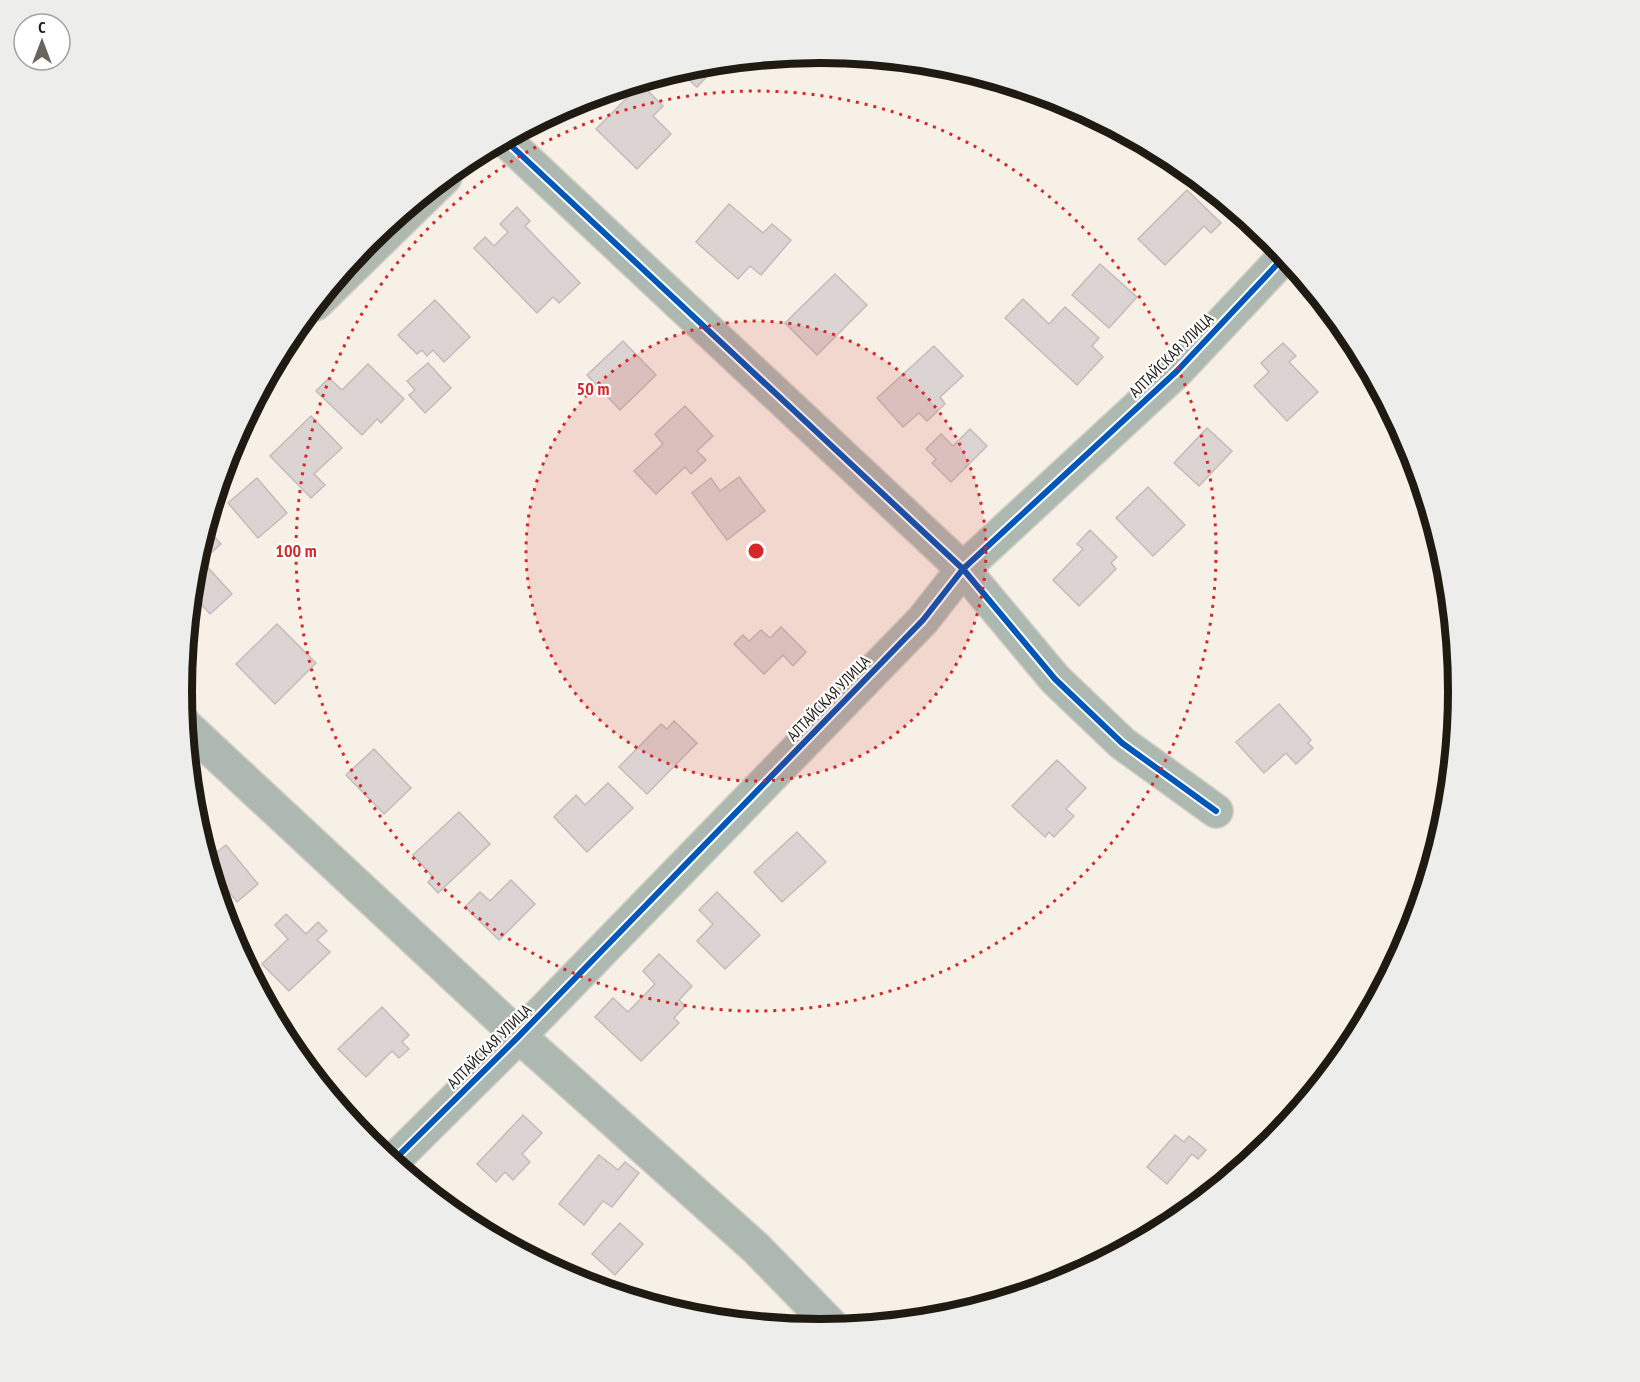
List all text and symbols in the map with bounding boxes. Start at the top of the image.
north arrow [12,12,72,72]
text: С [38,17,46,37]
street label: АЛТАЙСКАЯ УЛИЦА [1125,308,1218,401]
text: 50 m [577,377,609,400]
text: 100 m [275,539,317,562]
centre of rings [746,541,766,561]
street label: АЛТАЙСКАЯ УЛИЦА [782,651,874,745]
street label: АЛТАЙСКАЯ УЛИЦА [443,999,536,1092]

